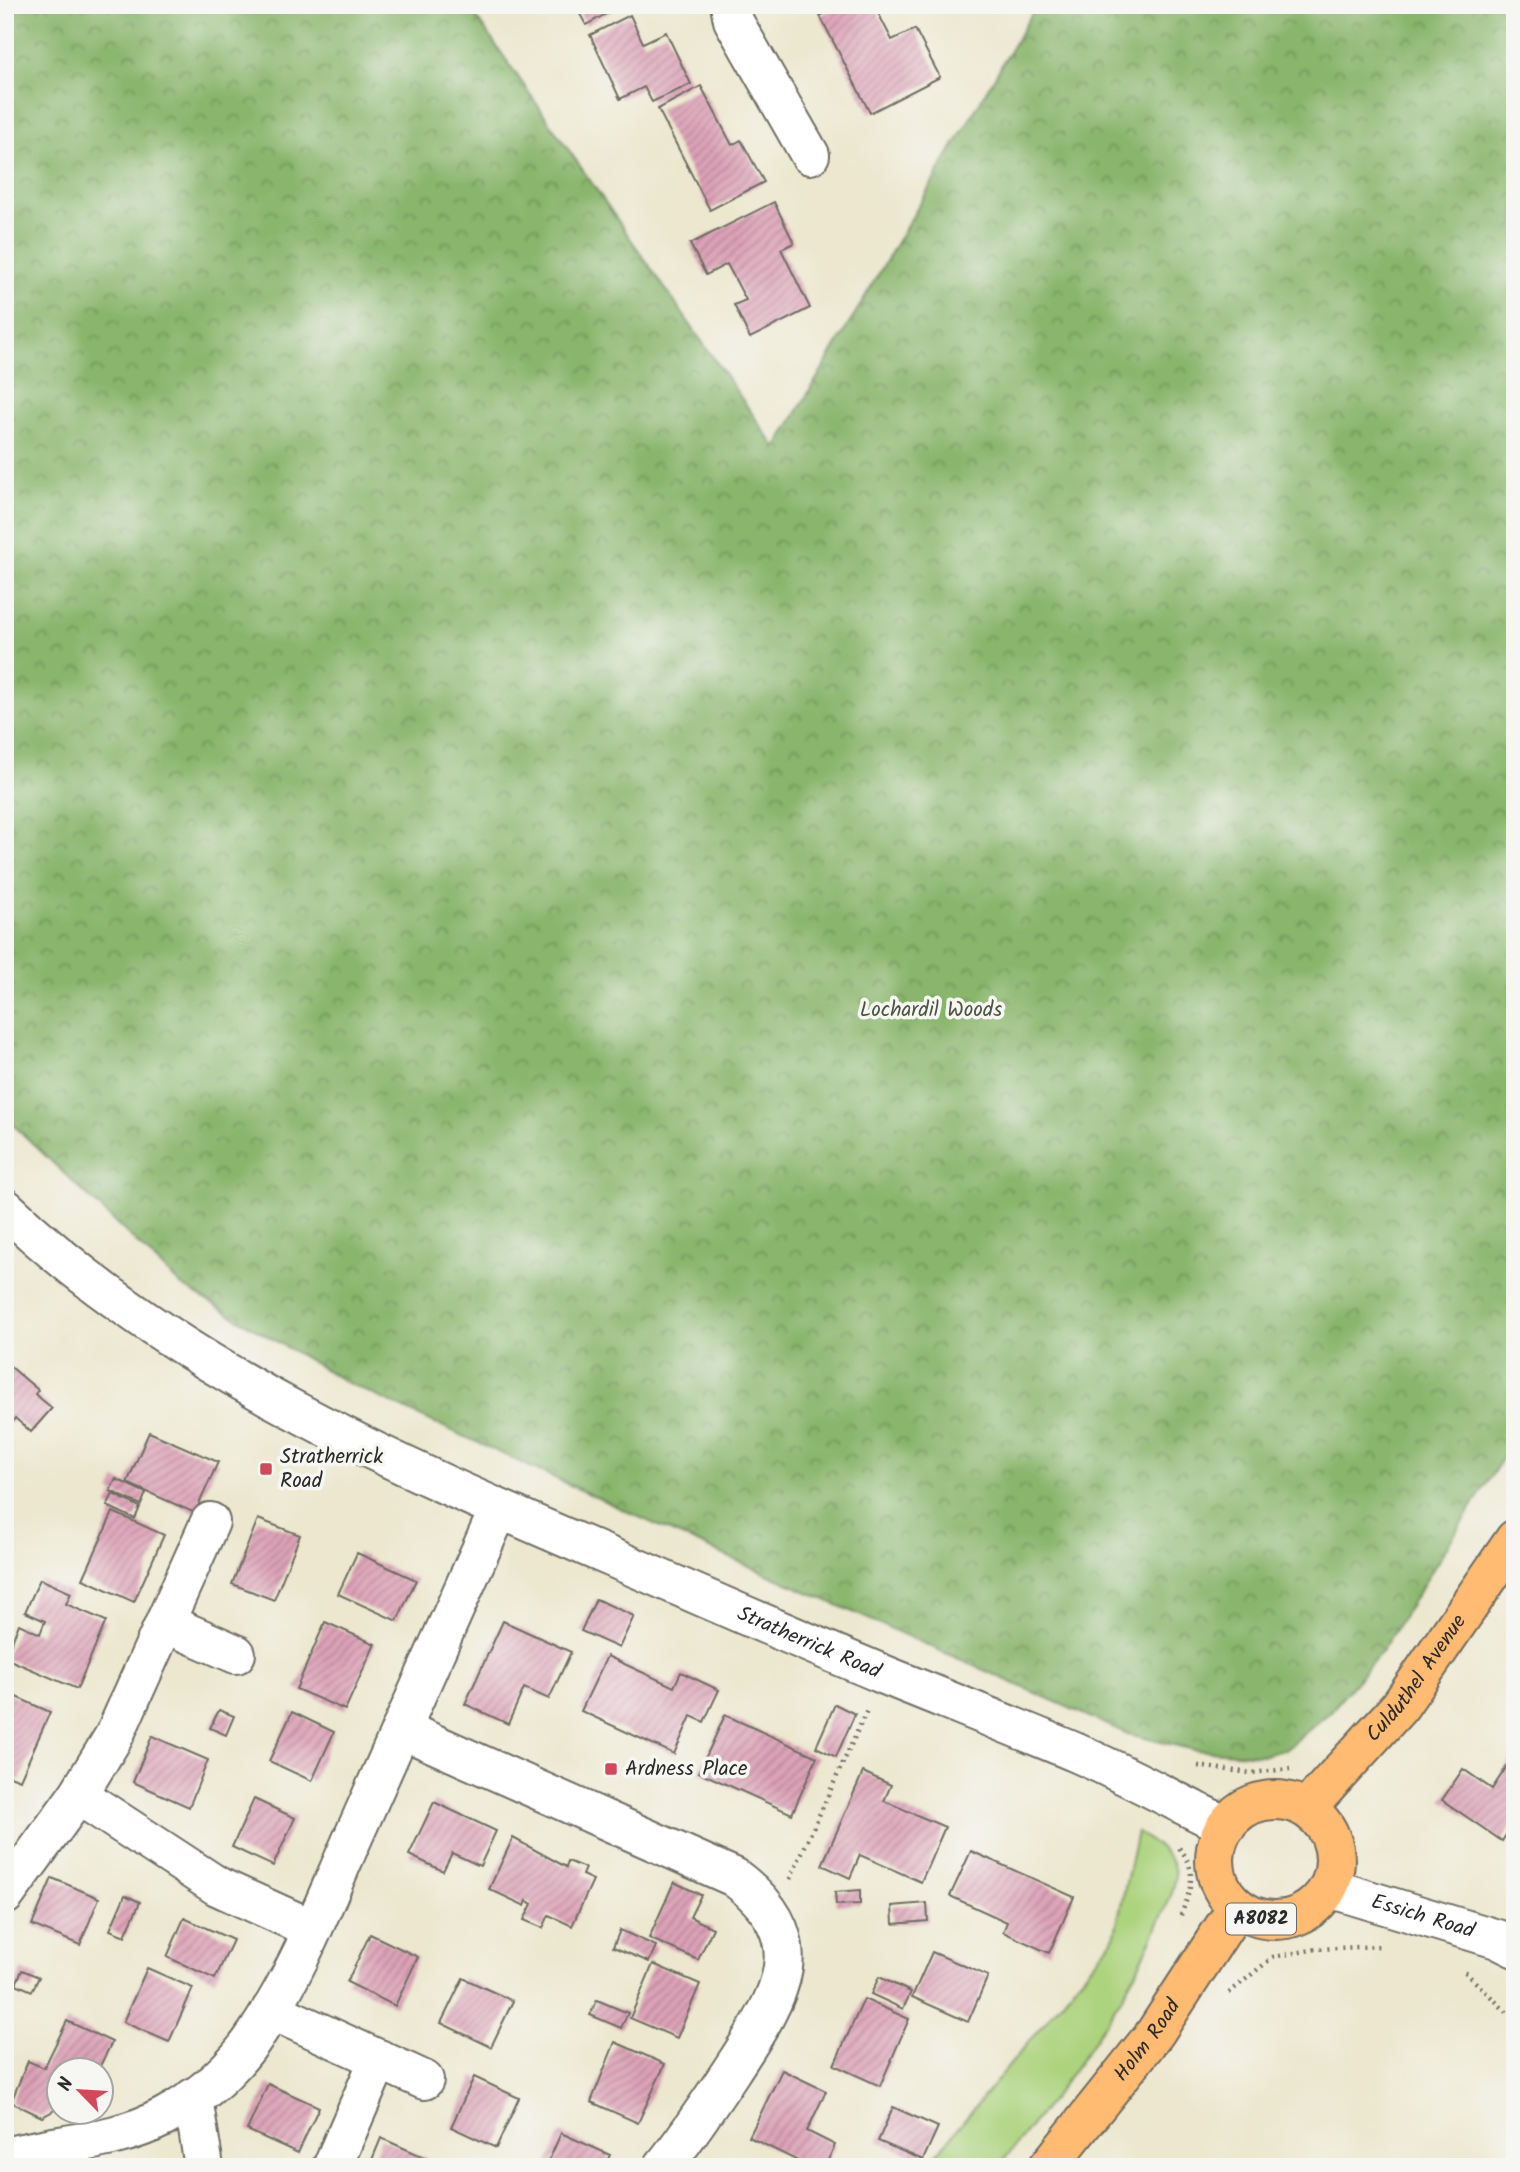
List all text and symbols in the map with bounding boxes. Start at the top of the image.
park label: Lochardil Woods [860,994,1002,1027]
place label: Stratherrick Road [280,1441,383,1498]
marker: Stratherrick Road [258,1461,274,1477]
street label: Stratherrick Road [732,1597,886,1688]
street label: Culduthel Avenue [1358,1607,1475,1750]
place label: Ardness Place [625,1753,748,1786]
marker: Ardness Place [603,1761,619,1777]
street label: Essich Road [1367,1885,1479,1948]
road number: A8082 [1226,1904,1296,1935]
street label: Holm Road [1106,1992,1190,2089]
north arrow [46,2056,116,2126]
text: N [50,2073,83,2096]

